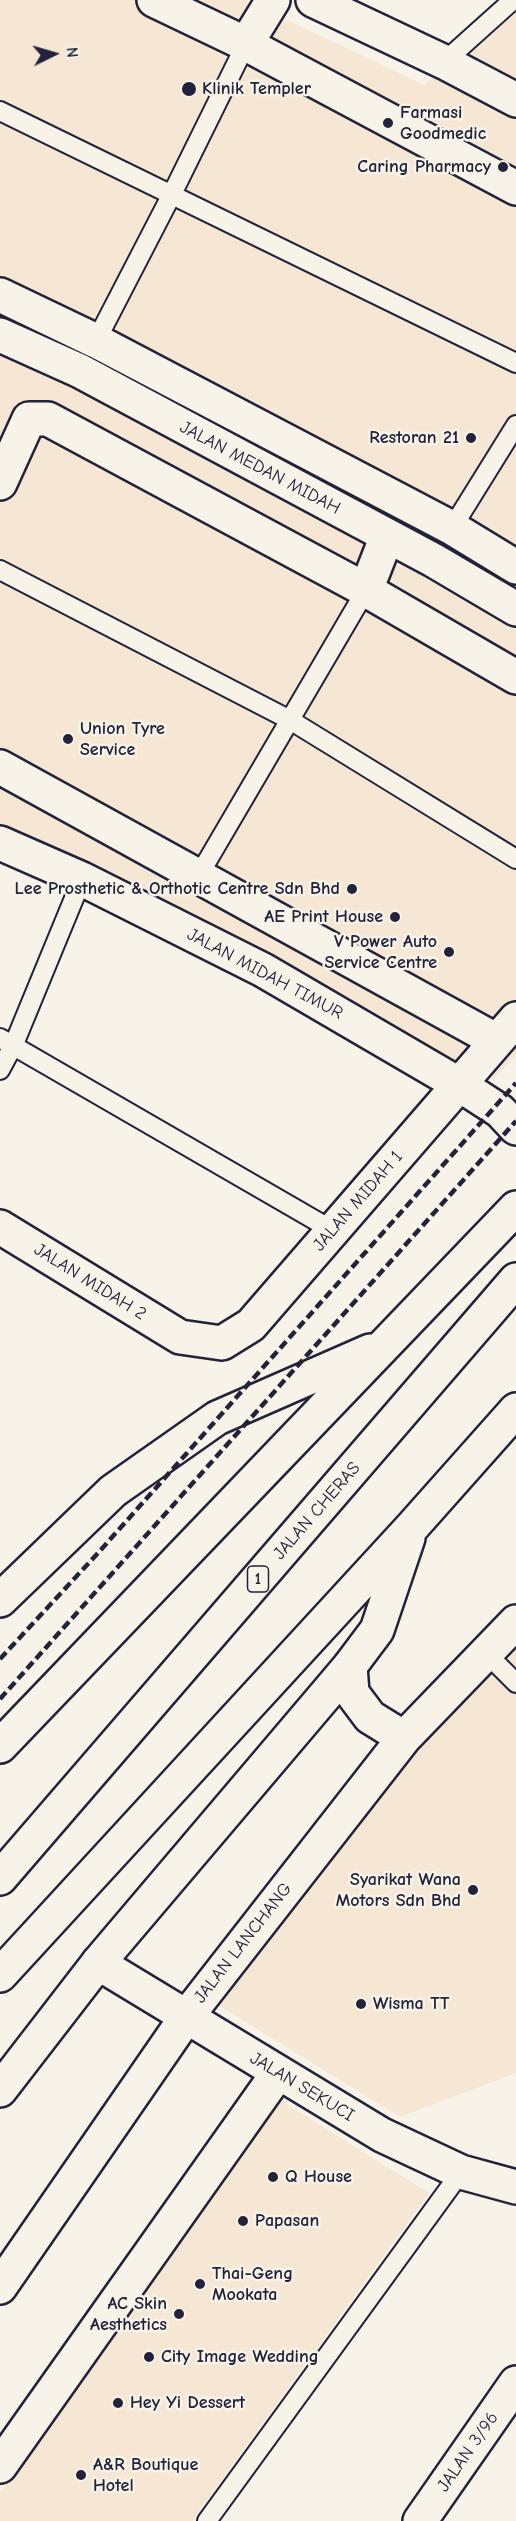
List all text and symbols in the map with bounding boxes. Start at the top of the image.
north arrow [24,24,84,84]
text: N [63,46,81,58]
place label: Klinik Templer [202,78,311,100]
marker: Klinik Templer [180,80,198,98]
place label: Farmasi Goodmedic [400,102,486,144]
marker: Farmasi Goodmedic [381,116,395,130]
place label: Caring Pharmacy [357,156,491,178]
marker: Caring Pharmacy [496,160,510,174]
street label: JALAN MEDAN MIDAH [176,417,344,519]
place label: Restoran 21 [369,427,459,449]
marker: Restoran 21 [464,431,478,445]
place label: Union Tyre Service [80,718,165,760]
marker: Union Tyre Service [61,732,75,746]
place label: Lee Prosthetic & Orthotic Centre Sdn Bhd [15,878,340,900]
marker: Lee Prosthetic & Orthotic Centre Sdn Bhd [345,882,359,896]
place label: AE Print House [264,906,383,928]
marker: AE Print House [388,910,402,924]
street label: JALAN MIDAH TIMUR [183,924,347,1024]
place label: V Power Auto Service Centre [324,931,437,974]
marker: V Power Auto Service Centre [442,945,456,959]
street label: JALAN MIDAH 1 [308,1146,408,1256]
street label: JALAN MIDAH 2 [30,1239,150,1325]
street label: JALAN CHERAS [269,1458,365,1564]
road number: 1 [248,1566,268,1592]
place label: Syarikat Wana Motors Sdn Bhd [336,1869,461,1912]
street label: JALAN LANCHANG [189,1879,297,2007]
marker: Syarikat Wana Motors Sdn Bhd [466,1883,480,1897]
place label: Wisma TT [373,1993,449,2015]
marker: Wisma TT [354,1997,368,2011]
street label: JALAN SEKUCI [246,2048,358,2126]
place label: Q House [285,2166,352,2188]
marker: Q House [266,2170,280,2184]
place label: Papasan [255,2210,319,2232]
marker: Papasan [236,2214,250,2228]
place label: Thai-Geng Mookata [212,2263,293,2306]
marker: Thai-Geng Mookata [193,2277,207,2291]
place label: AC Skin Aesthetics [90,2293,167,2336]
marker: AC Skin Aesthetics [172,2307,186,2321]
place label: City Image Wedding [161,2346,319,2368]
marker: City Image Wedding [142,2350,156,2364]
place label: Hey Yi Dessert [130,2392,245,2414]
marker: Hey Yi Dessert [111,2396,125,2410]
street label: JALAN 3/96 [433,2408,503,2496]
place label: A&R Boutique Hotel [93,2454,198,2496]
marker: A&R Boutique Hotel [74,2468,88,2482]

